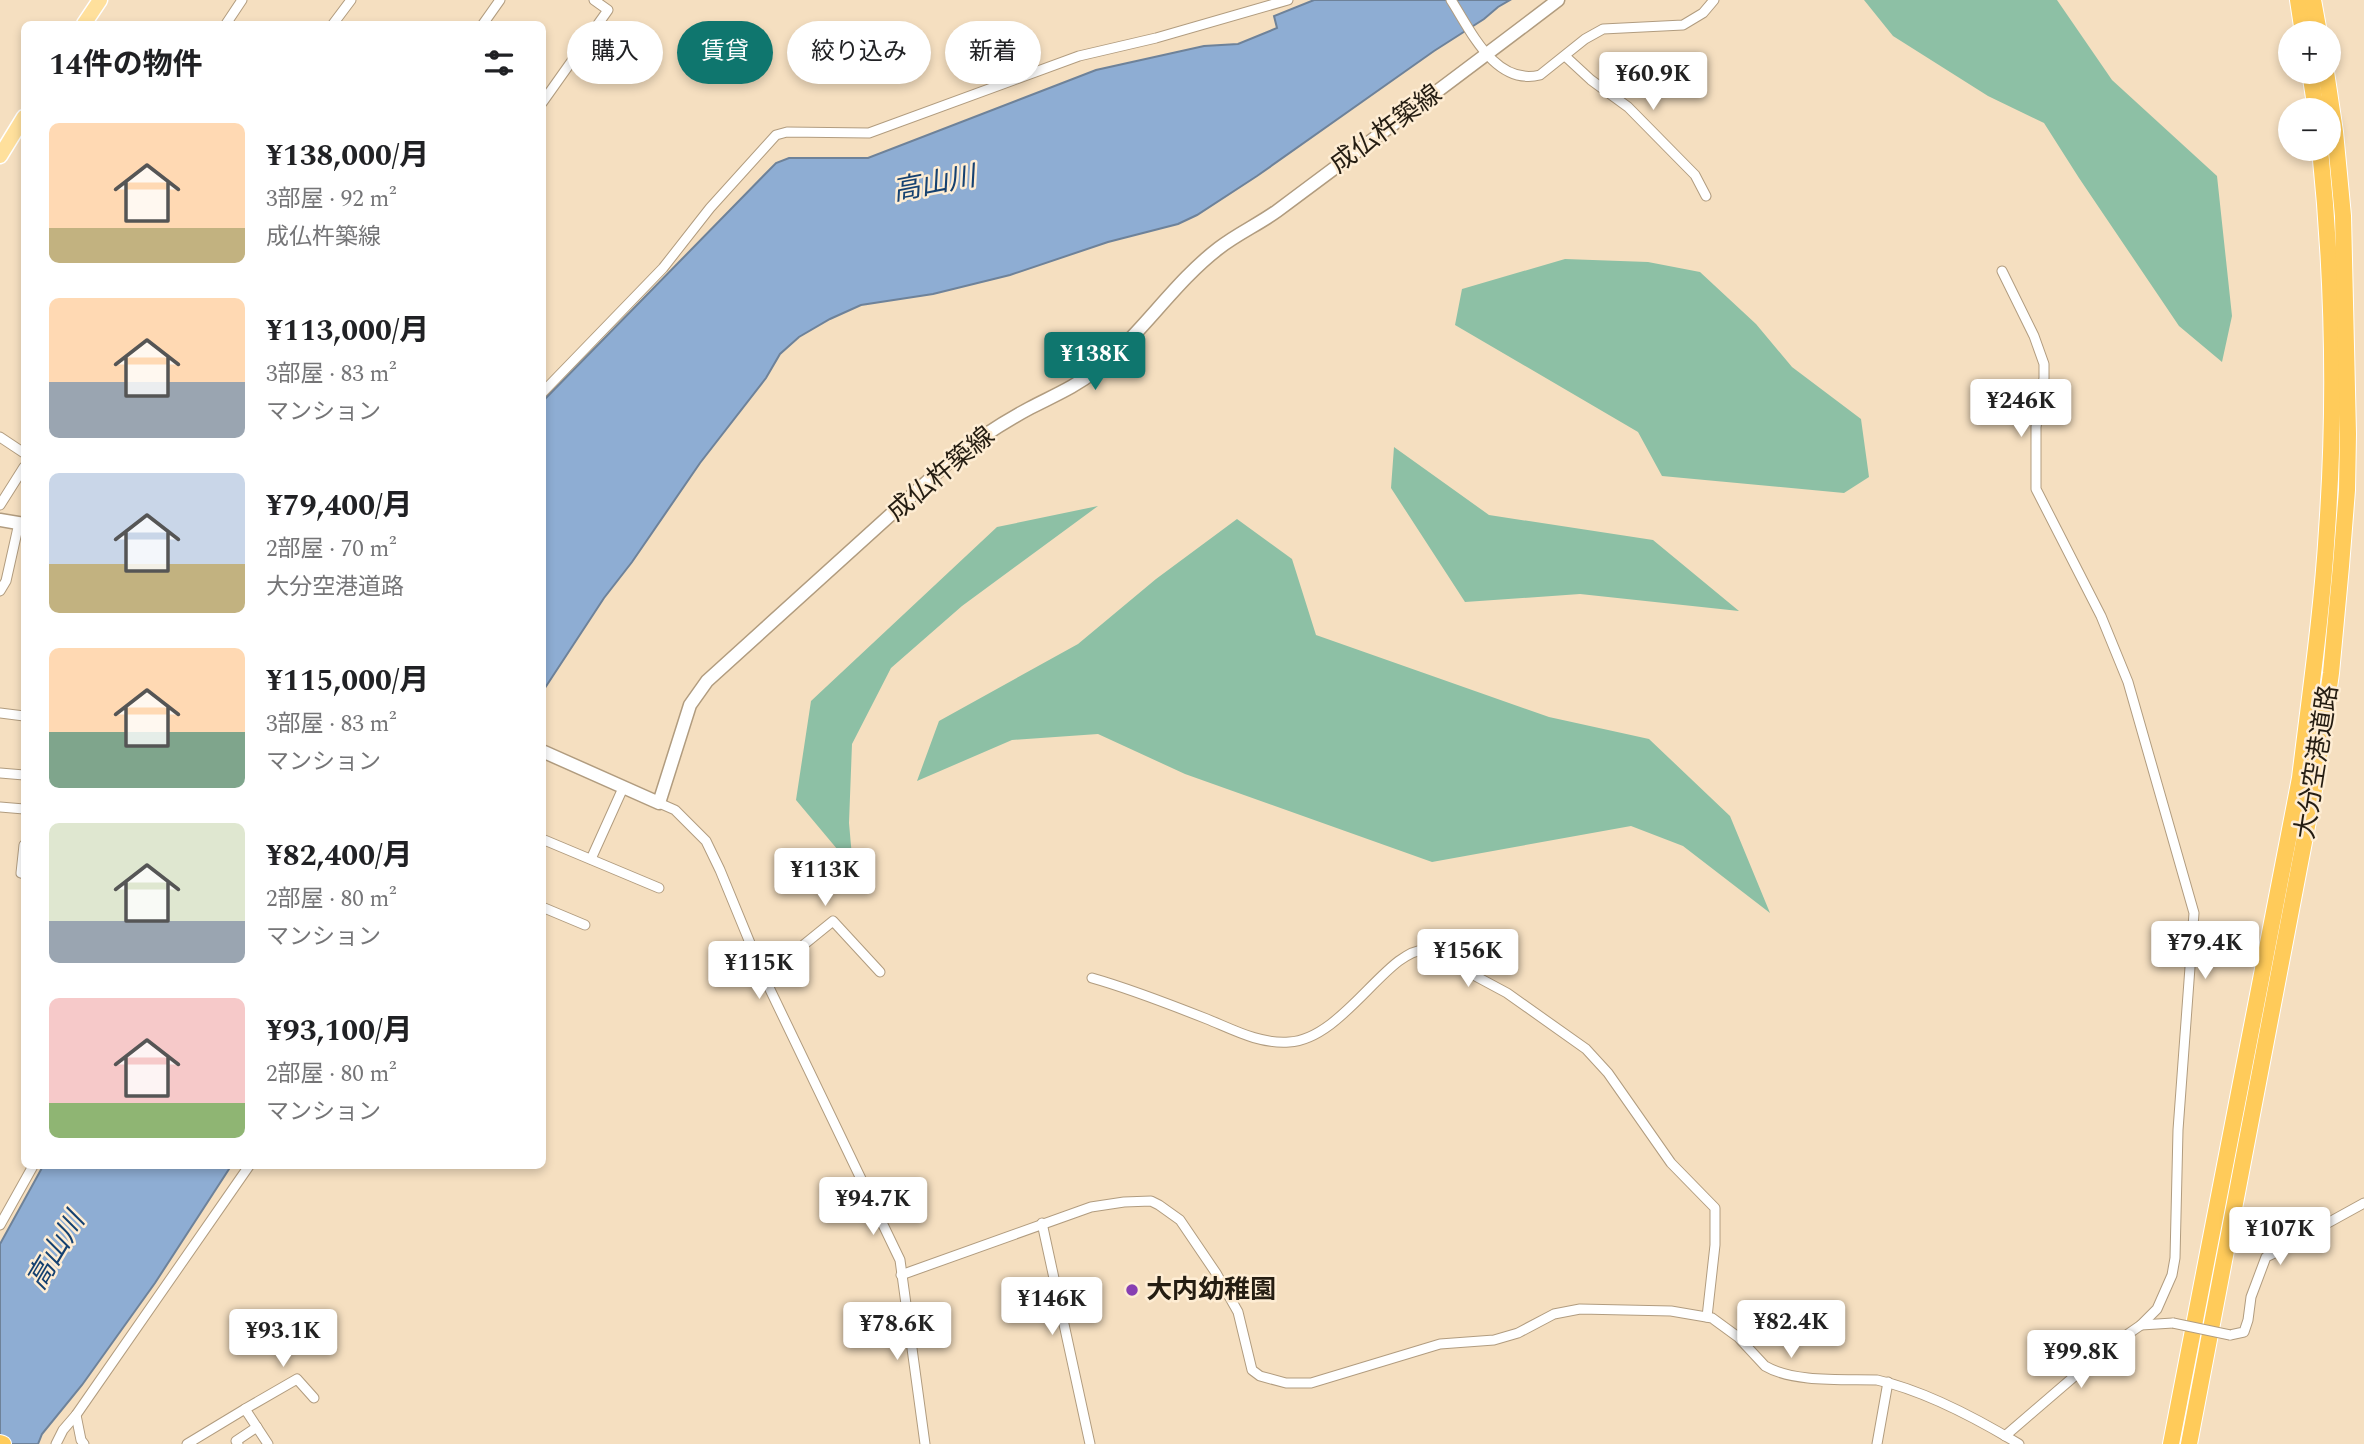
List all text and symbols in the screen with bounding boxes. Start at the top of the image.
chip: 購入 [567,21,663,84]
chip: 賃貸 [677,21,773,84]
chip: 絞り込み [787,21,931,84]
chip: 新着 [945,21,1041,84]
map controls [2278,21,2341,161]
button: + [2278,21,2341,84]
text: 14件の物件 [49,42,203,88]
icon: filters [480,44,518,82]
pin: ¥60.9K [1596,52,1710,112]
text: ¥60.9K [1615,57,1691,92]
street label: 成仏杵築線 [1322,75,1450,183]
button: − [2278,98,2341,161]
text: ¥138,000/月 [266,133,429,179]
icon: home [105,151,189,235]
water label: 高山川 [889,154,982,213]
text: 3部屋 · 92 m² [266,182,397,217]
text: 成仏杵築線 [266,220,381,255]
text: ¥113,000/月 [266,308,429,354]
icon: home [105,326,189,410]
pin: ¥138K [1046,332,1144,392]
text: ¥138K [1060,337,1130,372]
text: 3部屋 · 83 m² [266,357,397,392]
pin: ¥246K [1972,380,2070,439]
text: ¥246K [1986,384,2056,419]
text: マンション [266,395,381,430]
street label: 成仏杵築線 [878,417,1004,531]
text: ¥79,400/月 [266,483,413,529]
icon: home [105,501,189,585]
text: 2部屋 · 70 m² [266,532,397,567]
text: 大分空港道路 [266,570,404,605]
text: ¥115,000/月 [266,658,429,704]
icon: home [105,676,189,760]
street label: 大分空港道路 [2285,682,2349,842]
text: 3部屋 · 83 m² [266,707,397,742]
text: マンション [266,745,381,780]
text: ¥82,400/月 [266,833,413,879]
pin: ¥113K [776,848,874,908]
icon: home [105,851,189,935]
text: ¥113K [790,853,860,888]
text: 2部屋 · 80 m² [266,882,397,917]
text: マンション [266,920,381,955]
pin: ¥79.4K [2148,922,2262,981]
text: ¥79.4K [2167,926,2243,961]
pin: ¥156K [1419,930,1517,989]
text: ¥156K [1433,934,1503,969]
pin: ¥115K [710,942,808,1001]
text: ¥115K [724,946,794,981]
text: ¥93,100/月 [266,1008,413,1054]
icon: home [105,1026,189,1110]
text: 2部屋 · 80 m² [266,1057,397,1092]
text: マンション [266,1095,381,1130]
pin: ¥94.7K [816,1178,930,1237]
text: ¥94.7K [835,1182,911,1217]
water label: 高山川 [16,1201,98,1298]
pin: ¥107K [2231,1208,2329,1267]
text: ¥107K [2245,1212,2315,1247]
place label: 大内幼稚園 [1146,1270,1276,1310]
pin: ¥146K [1003,1278,1101,1337]
text: ¥146K [1017,1282,1087,1317]
marker: 大内幼稚園 [1124,1282,1140,1298]
pin: ¥82.4K [1734,1300,1848,1360]
pin: ¥78.6K [840,1302,954,1362]
text: ¥82.4K [1753,1305,1829,1340]
text: ¥78.6K [859,1307,935,1342]
pin: ¥93.1K [226,1310,340,1369]
text: ¥93.1K [245,1314,321,1349]
pin: ¥99.8K [2024,1330,2138,1390]
text: ¥99.8K [2043,1335,2119,1370]

